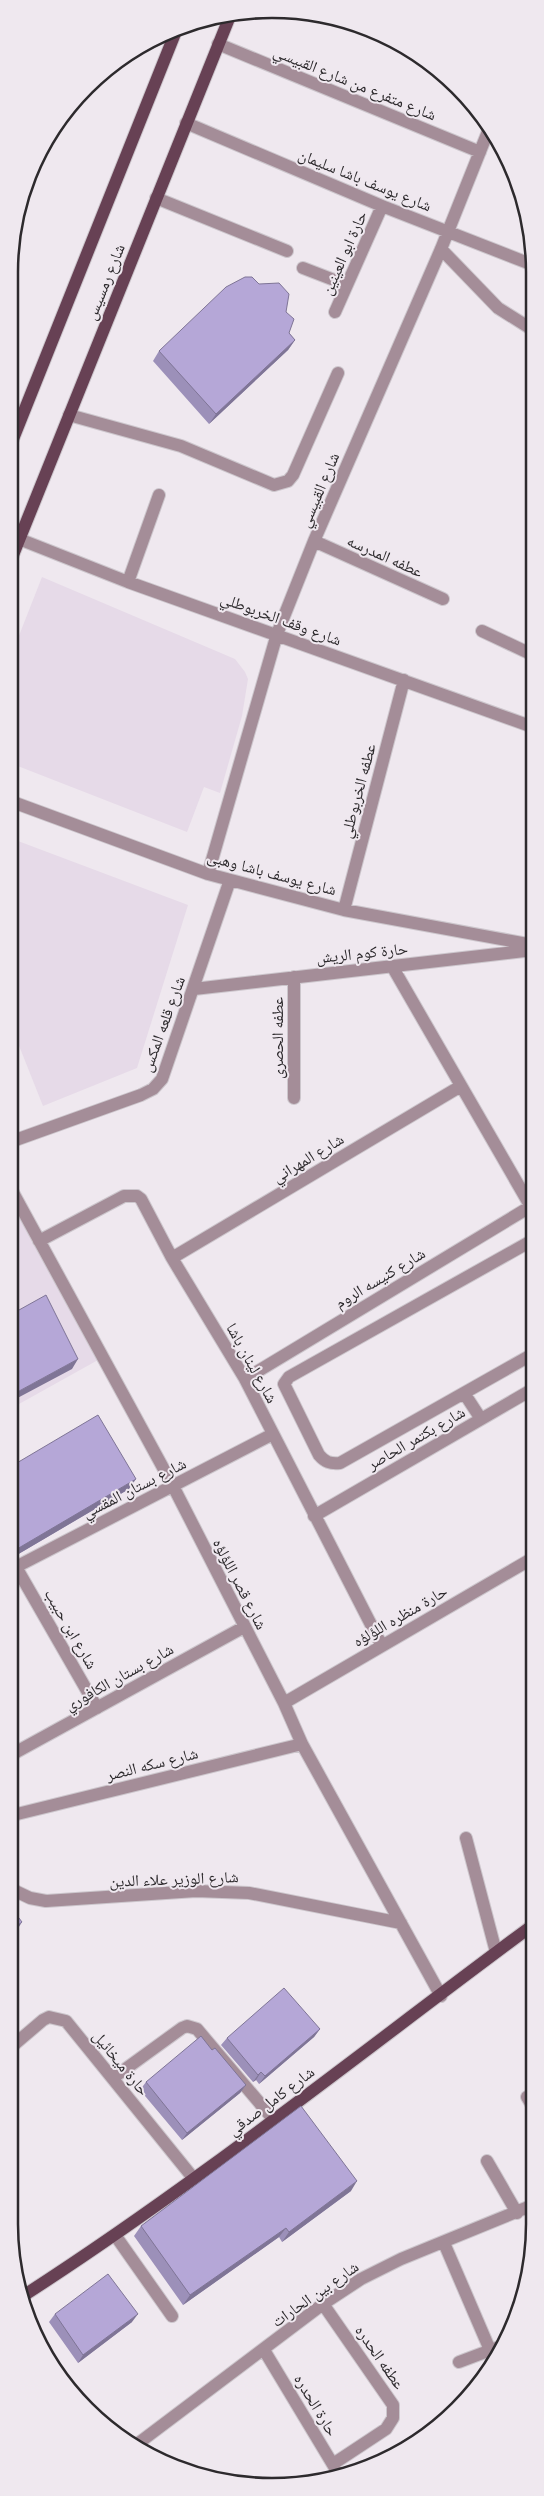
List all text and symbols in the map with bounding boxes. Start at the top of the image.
street label: شارع متفرع من شارع القبيسي [270,42,439,127]
street label: شارع يوسف باشا سليمان [295,145,434,216]
street label: حارة ابو العينين [317,208,372,298]
street label: شارع رمسيس [81,241,130,323]
street label: شارع القبيسي [295,450,346,532]
street label: عطفه المدرسه [344,531,426,581]
street label: شارع وقف الخربوطلي [217,588,344,653]
street label: عطفه الخربوطلي [336,742,383,841]
street label: شارع يوسف باشا وهبى [205,847,339,900]
street label: حارة كوم الريش [315,939,409,968]
street label: شارع قلعه المكس [137,974,190,1075]
street label: عطفه الحصرى [268,997,288,1079]
street label: شارع المهراني [269,1129,349,1189]
street label: شارع كنيسه الروم [331,1244,429,1313]
street label: شارع لينان باشا [221,1320,282,1407]
street label: شارع بكتمر الحاصر [363,1402,469,1475]
street label: شارع بستان المقسي [79,1454,190,1525]
street label: شارع قصر اللؤلؤه [208,1535,271,1633]
street label: حارة منظره اللؤلؤه [349,1581,451,1651]
street label: شارع ابن حبيب [40,1586,102,1673]
street label: شارع بستان الكافوري [61,1639,178,1717]
street label: شارع سكه النصر [103,1743,200,1786]
street label: شارع الوزير علاء الدين [109,1867,239,1892]
street label: حارة ميخائيل [88,2027,153,2100]
street label: شارع كامل صدقي [224,2062,320,2142]
street label: شارع بين الحارات [268,2257,363,2332]
street label: عطفه الحدره [351,2321,409,2393]
street label: حارة الحدره [290,2371,342,2439]

